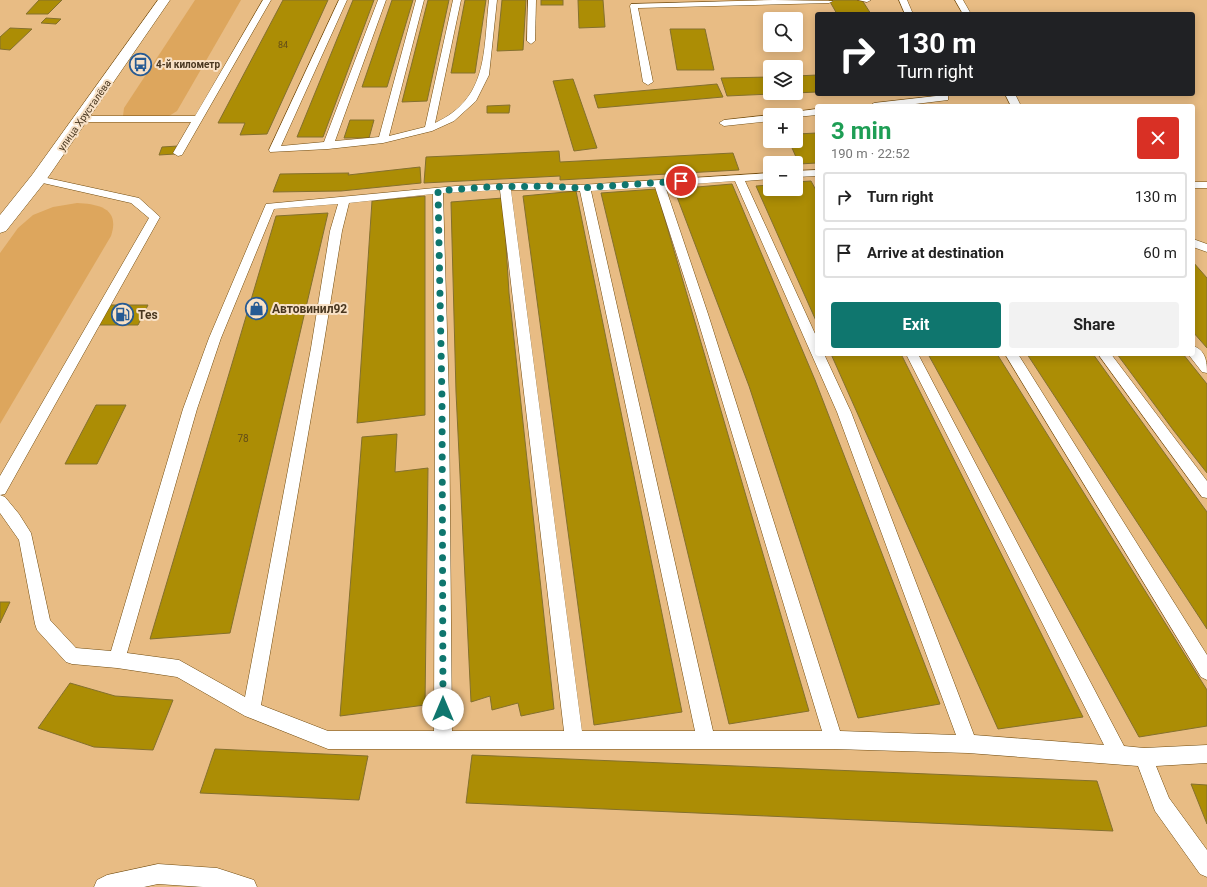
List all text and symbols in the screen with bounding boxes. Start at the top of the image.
map controls [763,12,803,196]
button: search [763,12,803,52]
text: 130 m [897,27,976,60]
icon: right [831,28,883,80]
house number: 84 [278,40,288,50]
bus stop icon: 4-й километр [127,51,153,77]
place label: 4-й километр [156,59,220,70]
button: layers [763,60,803,100]
text: Turn right [897,61,974,82]
street label: улица Хрусталёва [56,78,113,153]
button: + [763,108,803,148]
text: 3 min [831,117,891,145]
button: close [1137,117,1179,159]
text: 190 m · 22:52 [831,146,910,161]
button: − [763,156,803,196]
pin [664,164,698,198]
icon: arrive [670,170,692,192]
icon: right [833,186,855,208]
text: Turn right [867,188,933,206]
text: 130 m [1135,188,1177,206]
icon: arrive [833,242,855,264]
text: Arrive at destination [867,244,1004,262]
text: 60 m [1143,244,1177,262]
shop icon: Автовинил92 [243,296,269,322]
fuel station icon: Tes [109,302,135,328]
place label: Автовинил92 [272,302,347,316]
button: Exit [831,302,1001,348]
button: Share [1009,302,1179,348]
place label: Tes [138,308,158,322]
house number: 78 [237,433,249,444]
position arrow [422,688,464,730]

